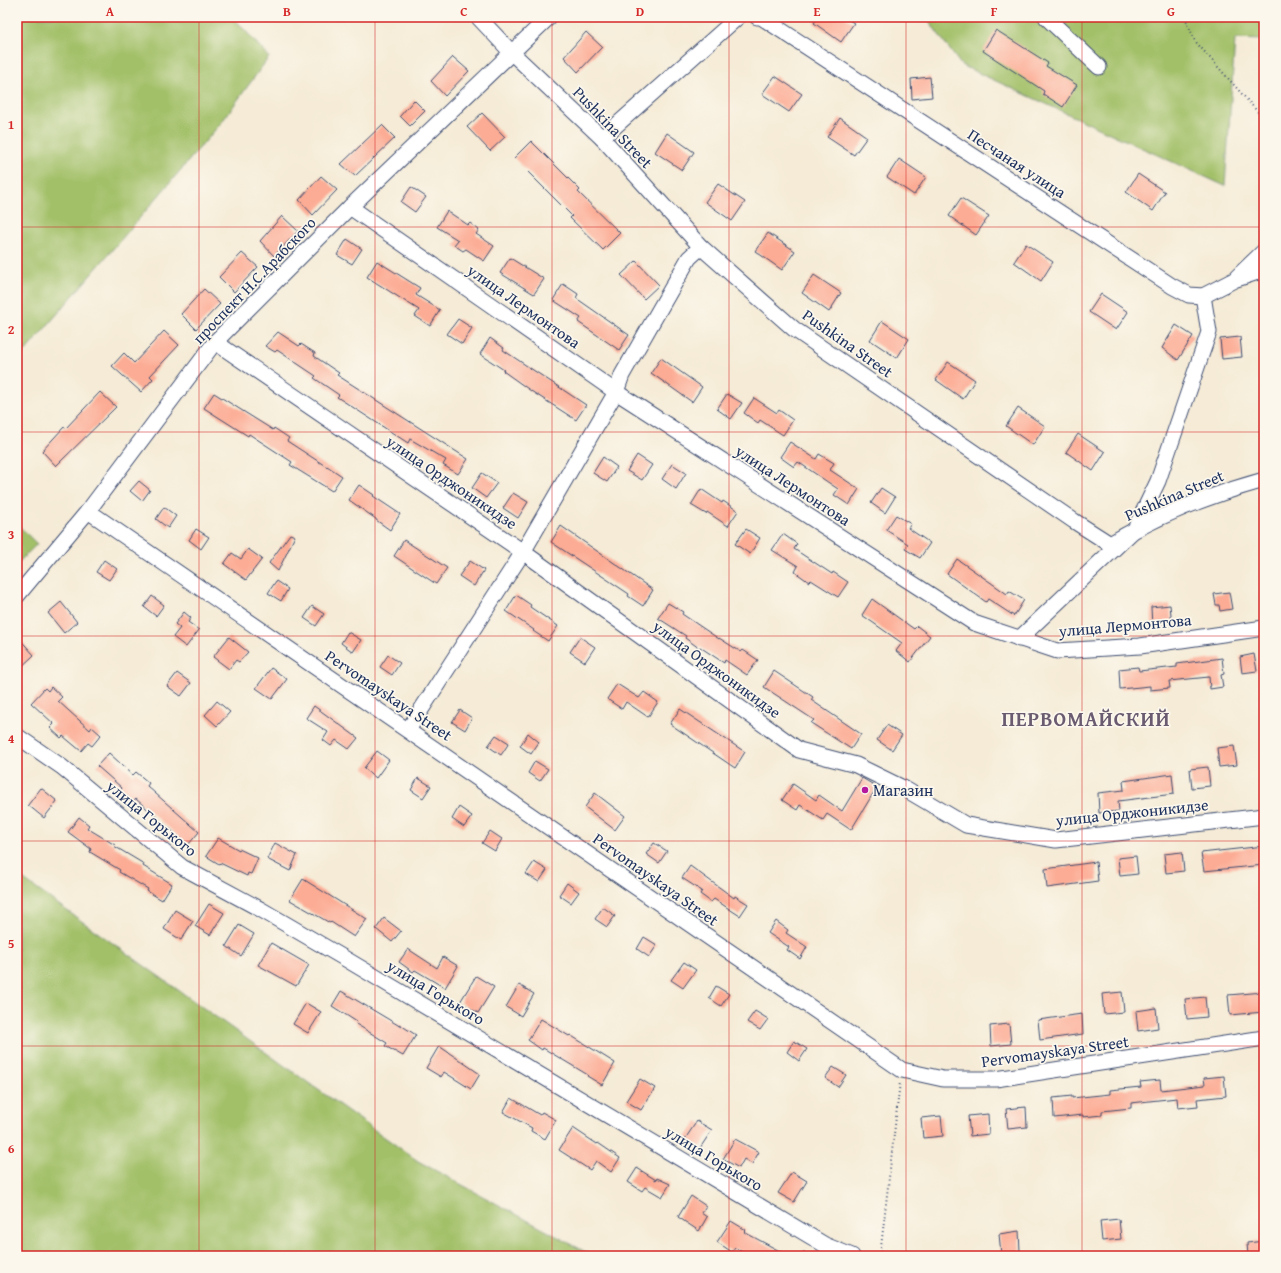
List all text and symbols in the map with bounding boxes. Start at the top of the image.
text: A [106,2,115,21]
text: B [283,2,291,21]
text: C [460,2,468,21]
text: D [636,2,644,21]
text: E [814,2,821,21]
text: F [991,2,998,21]
text: G [1167,2,1175,21]
street label: Pushkina Street [568,81,659,174]
text: 1 [8,115,14,134]
street label: Песчаная улица [963,122,1071,204]
street label: проспект Н.С.Арабского [187,211,321,349]
street label: улица Лермонтова [462,257,586,354]
street label: Pushkina Street [798,303,898,383]
text: 2 [8,320,15,339]
street label: улица Орджоникидзе [381,429,522,535]
street label: улица Лермонтова [730,438,856,532]
street label: Pushkina Street [1121,463,1228,527]
text: 3 [8,525,14,544]
street label: улица Лермонтова [1057,607,1193,643]
street label: улица Орджоникидзе [647,614,786,724]
street label: Pervomayskaya Street [321,644,458,747]
district label: ПЕРВОМАЙСКИЙ [1001,704,1171,733]
text: 4 [8,729,15,748]
street label: улица Горького [101,773,202,862]
place label: Магазин [873,778,933,802]
marker: Магазин [860,785,870,795]
street label: улица Орджоникидзе [1053,792,1210,832]
street label: Pervomayskaya Street [588,827,724,932]
text: 5 [8,934,15,953]
street label: улица Горького [382,953,489,1031]
street label: Pervomayskaya Street [980,1029,1131,1073]
street label: улица Горького [660,1119,767,1197]
text: 6 [8,1139,15,1158]

